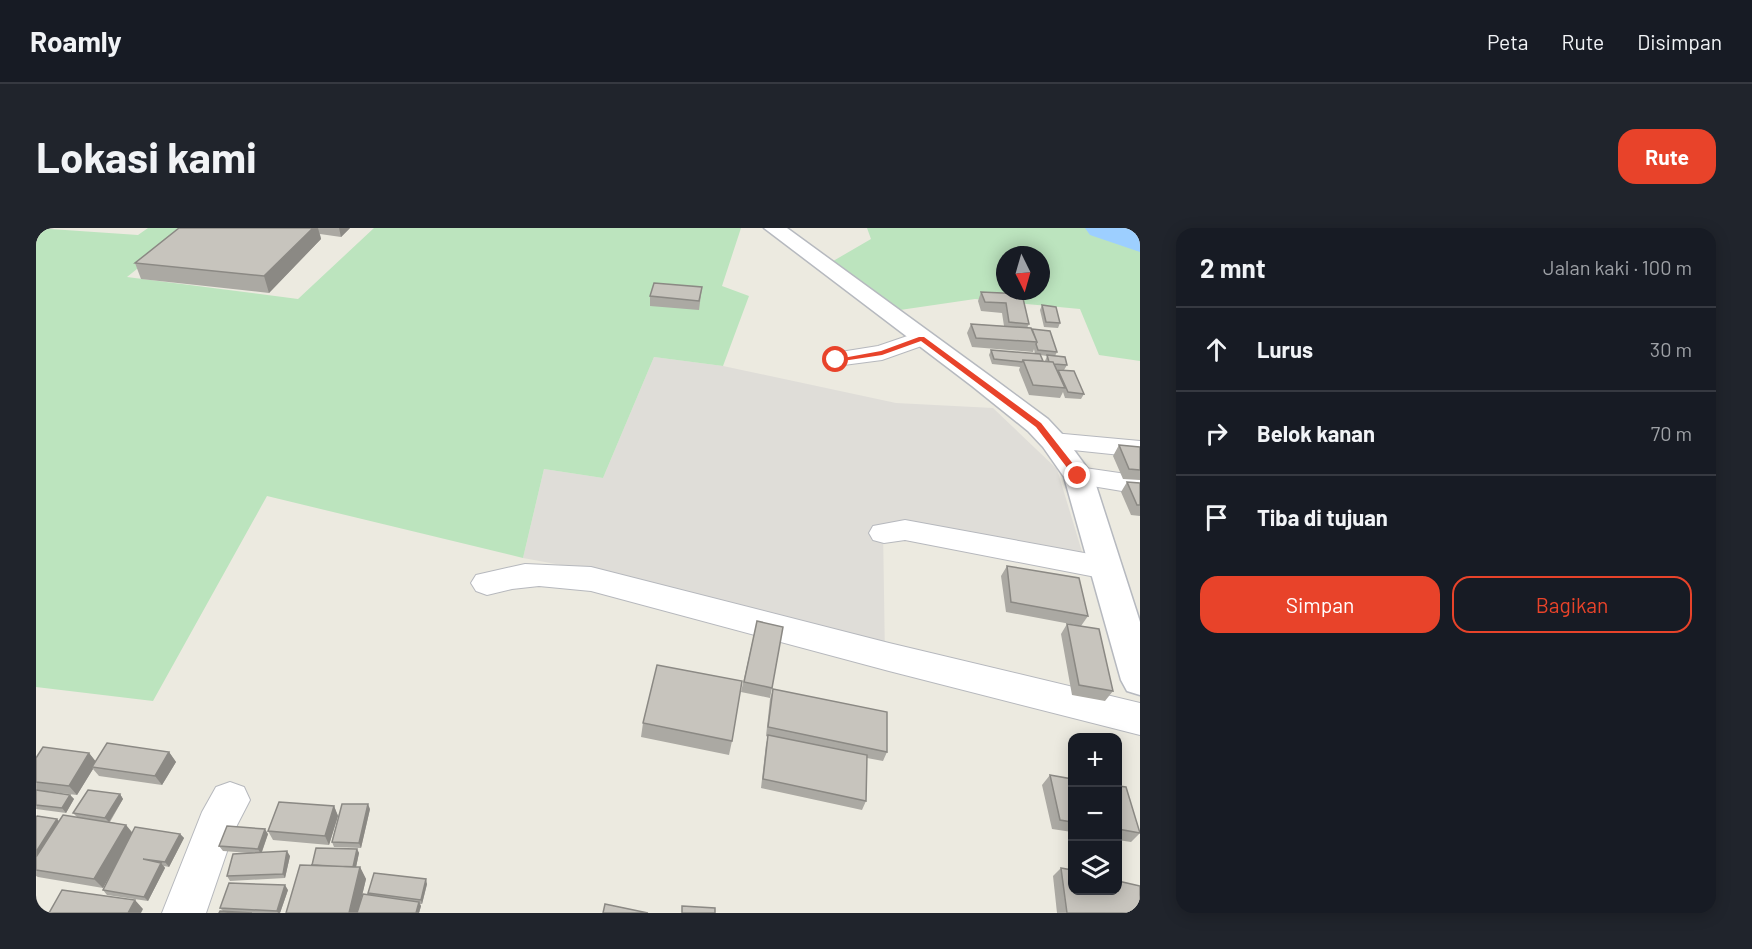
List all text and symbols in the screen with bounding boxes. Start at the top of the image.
text: Roamly [30,24,122,58]
text: Peta [1487,29,1529,54]
text: Rute [1562,29,1604,54]
text: Disimpan [1637,29,1722,54]
button: Rute [1618,129,1716,184]
text: Lokasi kami [36,131,257,181]
north arrow [996,246,1050,300]
text: 2 mnt [1200,252,1266,283]
text: Jalan kaki · 100 m [1543,255,1692,279]
icon: ahead [1200,333,1233,366]
text: Lurus [1257,336,1313,362]
text: 30 m [1650,337,1692,361]
route start [822,346,848,372]
icon: right [1200,417,1233,450]
text: Belok kanan [1257,420,1375,446]
text: 70 m [1651,421,1692,445]
route end [1064,462,1090,488]
icon: arrive [1200,501,1233,534]
text: Tiba di tujuan [1257,504,1388,530]
button: Simpan [1200,576,1440,633]
button: Bagikan [1452,576,1692,633]
map controls [1068,733,1122,895]
button: + [1068,733,1122,787]
button: − [1068,787,1122,841]
button: layers [1068,841,1122,895]

